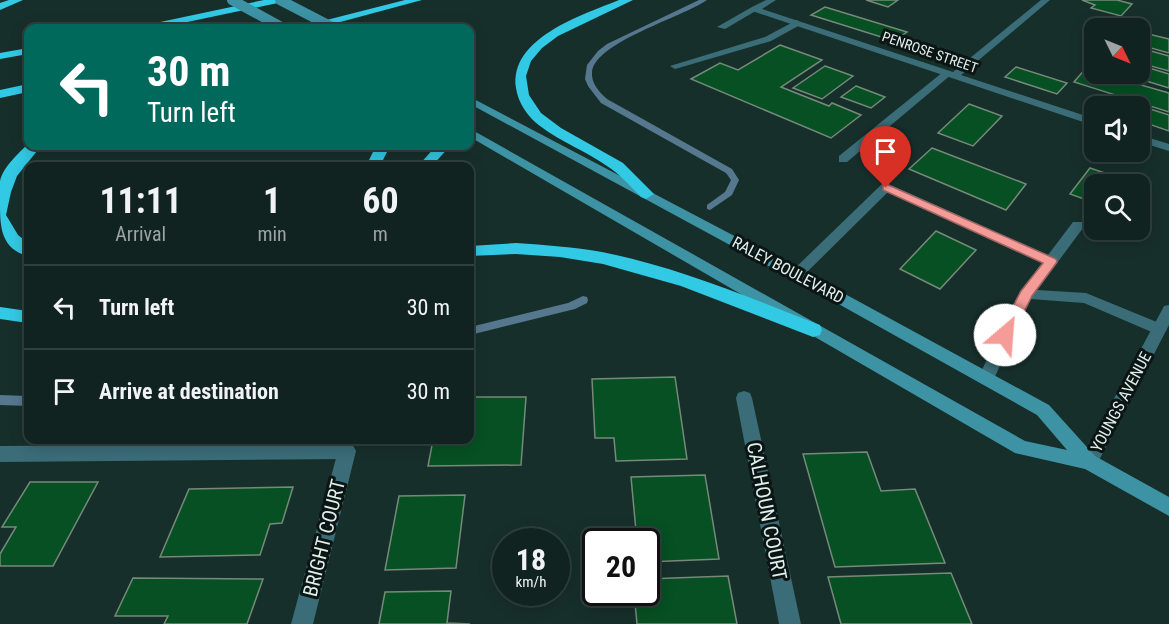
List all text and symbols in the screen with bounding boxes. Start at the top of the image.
north arrow [1084,18,1150,84]
map controls [1084,18,1150,240]
street label: PENROSE STREET [880,28,980,76]
text: 30 m [147,47,230,96]
icon: left [48,48,126,126]
button: sound [1084,96,1150,162]
text: Turn left [147,97,236,129]
pin [860,126,911,188]
icon: arrive [869,135,902,168]
button: search [1084,174,1150,240]
text: 11:11 [99,180,182,222]
text: 1 [263,180,281,222]
text: 60 [362,180,399,222]
text: Arrival [115,222,166,246]
text: min [257,222,287,246]
text: m [373,222,388,246]
street label: RALEY BOULEVARD [729,233,847,307]
icon: left [48,291,81,324]
text: Turn left [99,295,174,320]
text: 30 m [407,295,450,320]
position arrow [973,303,1037,367]
street label: YOUNGS AVENUE [1087,349,1155,455]
icon: arrive [48,375,81,408]
text: Arrive at destination [99,379,279,404]
text: 30 m [407,379,450,404]
street label: CALHOUN COURT [742,440,792,582]
street label: BRIGHT COURT [298,477,350,599]
speed limit sign: 20 [582,528,660,606]
text: 18 [516,542,546,577]
text: km/h [516,573,546,591]

